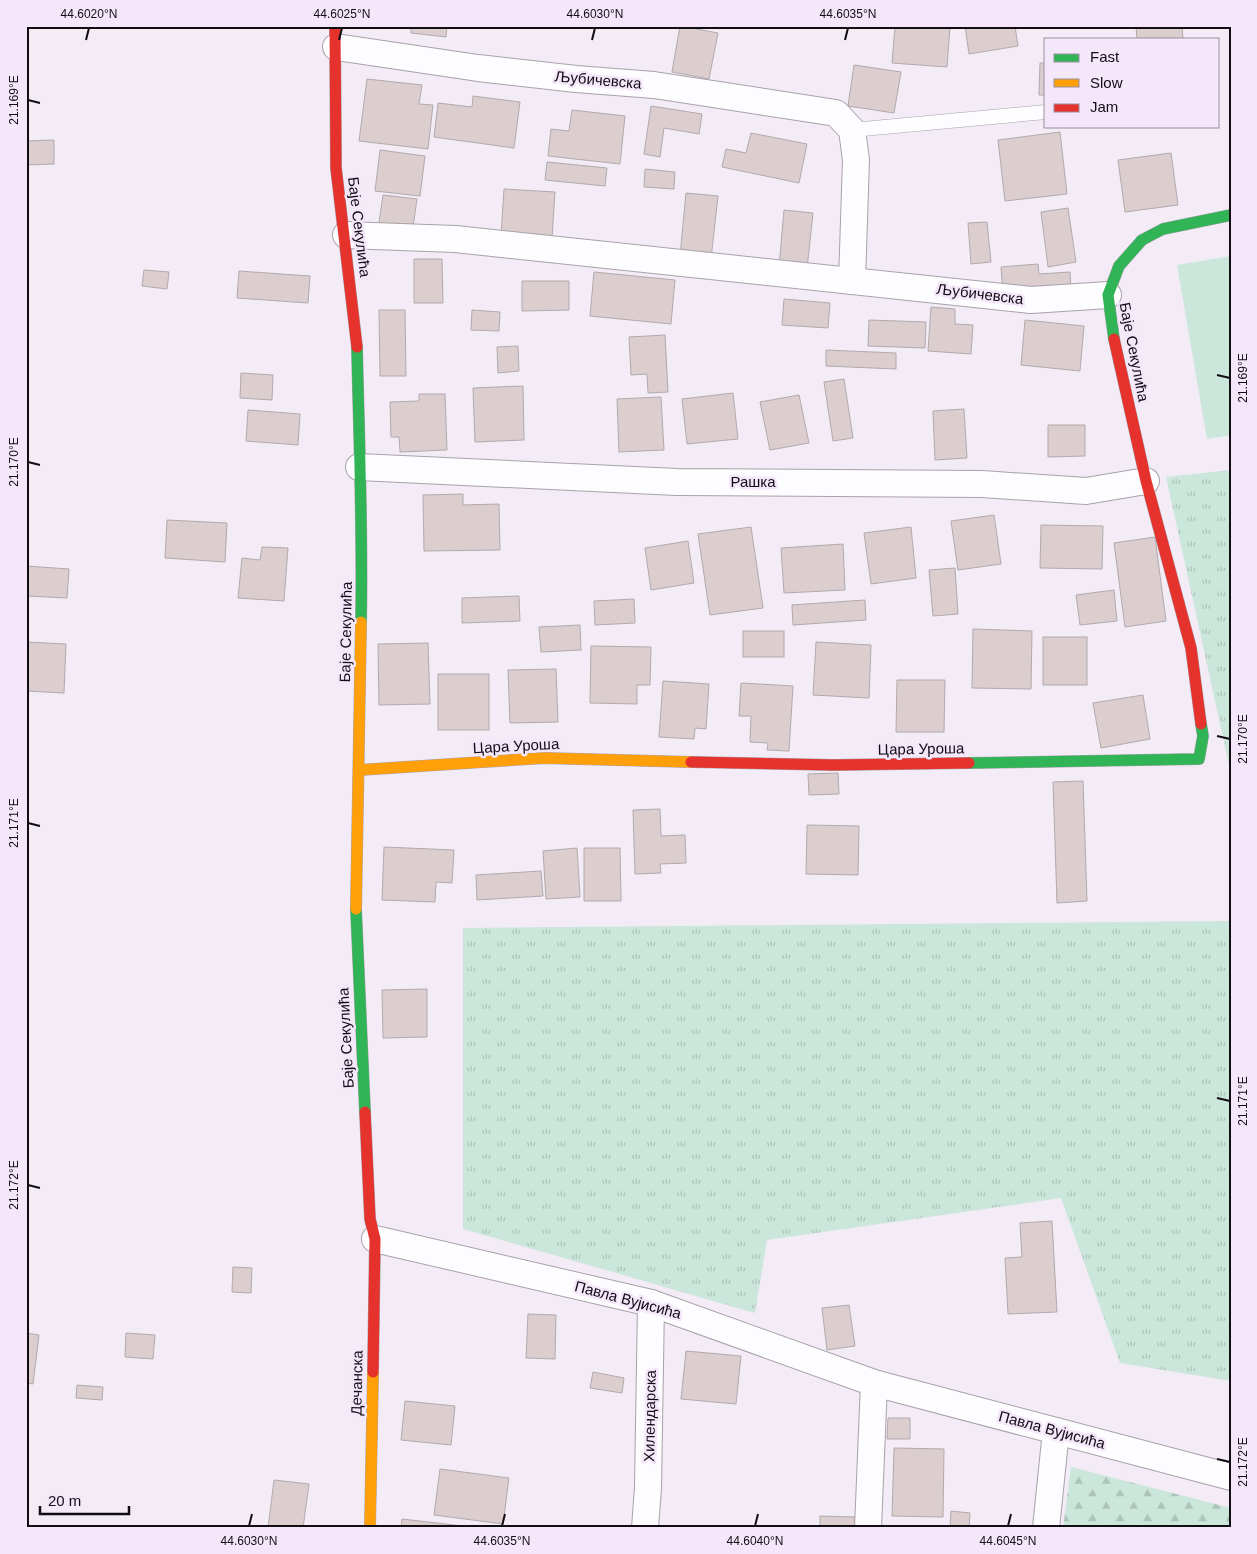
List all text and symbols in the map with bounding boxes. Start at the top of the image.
text: 44.6020°N [61,7,117,21]
text: 44.6025°N [314,7,370,21]
text: 44.6030°N [567,7,623,21]
text: 44.6035°N [820,7,876,21]
legend [1044,38,1220,128]
text: Fast [1090,48,1120,65]
street label: Љубичевска [554,67,643,92]
text: Slow [1090,74,1123,91]
text: 21.169°E [7,75,21,125]
text: Jam [1090,98,1118,115]
street label: Баје Секулића [345,176,374,279]
street label: Љубичевска [936,280,1025,307]
street label: Баје Секулића [1117,301,1153,404]
text: 21.169°E [1236,353,1250,403]
text: 21.170°E [7,437,21,487]
street label: Рашка [730,473,776,490]
street label: Баје Секулића [336,581,355,683]
text: 21.170°E [1236,714,1250,764]
street label: Цара Уроша [472,735,560,756]
street label: Цара Уроша [878,739,965,758]
text: 21.171°E [7,798,21,848]
street label: Баје Секулића [334,987,357,1089]
text: 21.171°E [1236,1076,1250,1126]
text: 21.172°E [7,1160,21,1210]
street label: Павла Вујисића [573,1277,684,1322]
street label: Дечанска [347,1350,366,1416]
street label: Хилендарска [640,1369,659,1462]
street label: Павла Вујисића [997,1407,1108,1452]
text: 21.172°E [1236,1437,1250,1487]
scale bar [40,1484,129,1516]
text: 20 m [48,1492,81,1509]
text: 44.6030°N [221,1534,277,1548]
text: 44.6035°N [474,1534,530,1548]
text: 44.6040°N [727,1534,783,1548]
text: 44.6045°N [980,1534,1036,1548]

